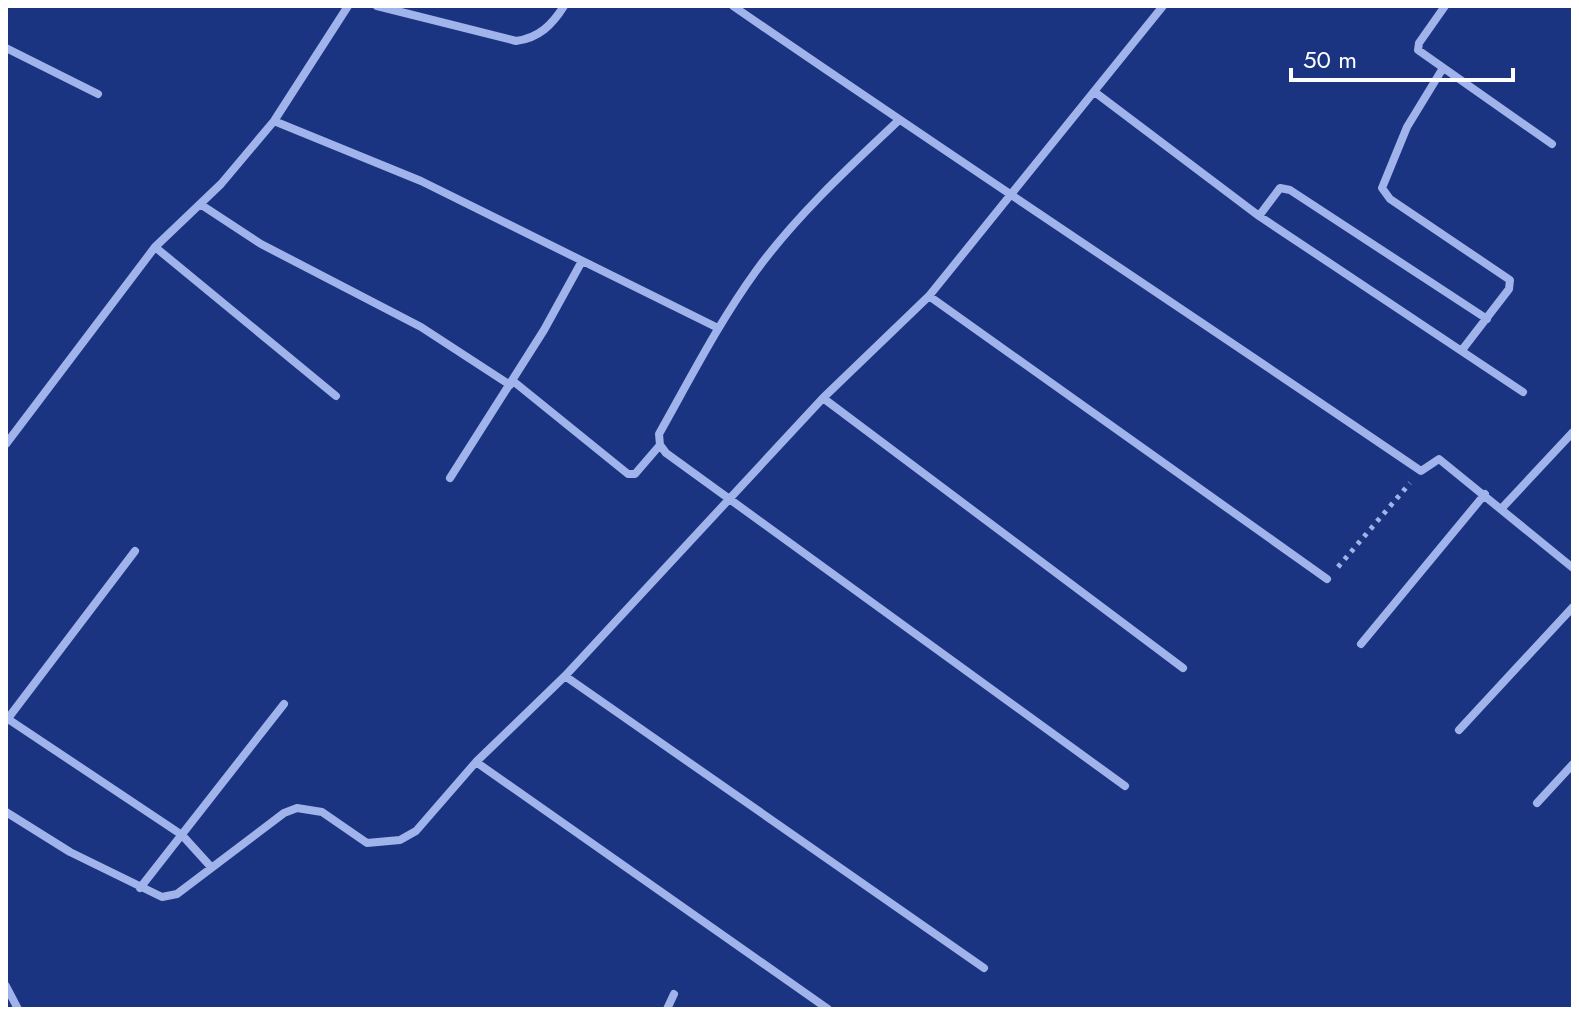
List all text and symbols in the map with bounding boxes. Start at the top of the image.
scale bar [1291,32,1513,82]
text: 50 m [1303,42,1357,77]

